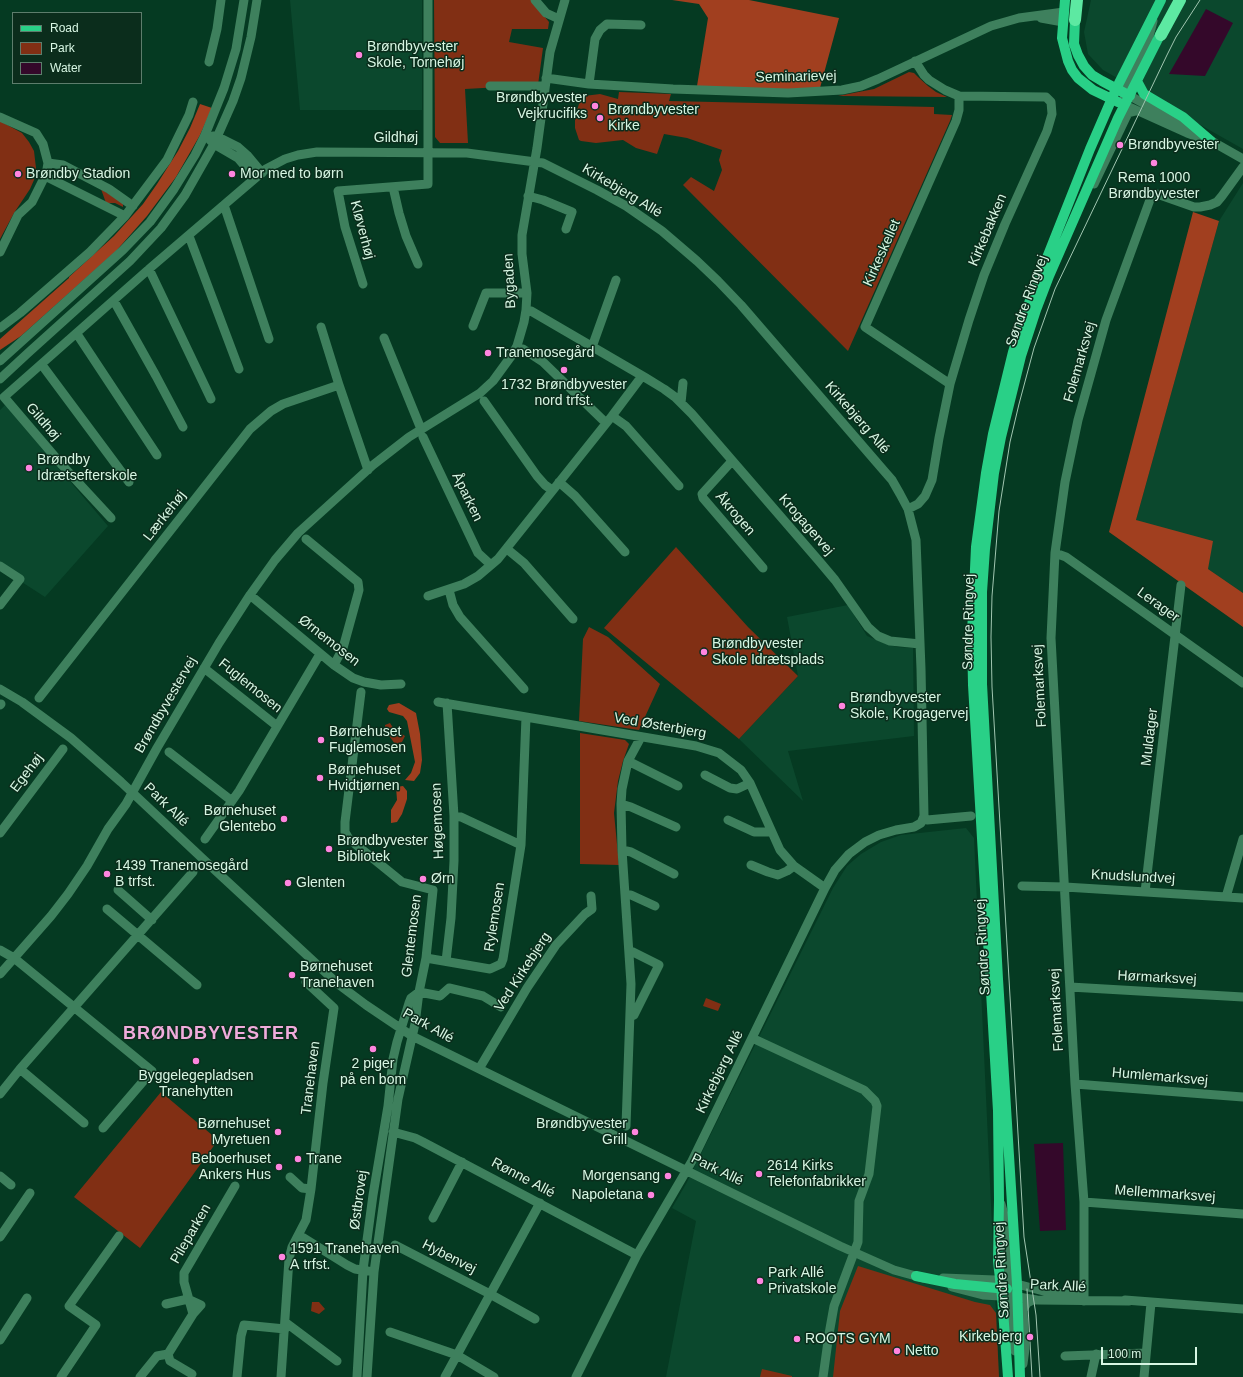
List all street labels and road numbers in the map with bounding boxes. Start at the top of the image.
street label: Seminarievej [755,68,837,86]
street label: Gildhøj [374,130,418,146]
street label: Kirkebjerg Allé [579,161,665,221]
street label: Kirkebakken [965,191,1011,269]
street label: Kløverhøj [346,199,378,261]
street label: Kirkeskellet [860,217,904,289]
street label: Bygaden [500,253,520,309]
street label: Søndre Ringvej [1003,253,1051,349]
street label: Folemarksvej [1060,320,1100,404]
street label: Kirkebjerg Allé [821,378,893,458]
street label: Gildhøj [22,400,64,444]
street label: Åparken [448,470,486,524]
street label: Lærkehøj [140,488,190,544]
street label: Åkrogen [712,489,758,539]
street label: Krogagervej [775,491,837,559]
street label: Søndre Ringvej [960,574,978,670]
street label: Lerager [1134,584,1182,626]
street label: Ørnemosen [295,612,363,670]
street label: Folemarksvej [1029,644,1051,728]
street label: Brøndbyvestervej [131,654,201,756]
street label: Fuglemosen [215,655,285,717]
street label: Muldager [1138,707,1162,767]
street label: Ved Østerbjerg [613,710,707,742]
street label: Egehøj [7,750,47,796]
street label: Park Allé [140,779,192,831]
street label: Høgemosen [428,783,448,859]
street label: Knudslundvej [1091,866,1175,888]
street label: Rylemosen [481,881,509,953]
street label: Glentemosen [399,894,425,978]
street label: Søndre Ringvej [972,898,994,996]
street label: Ved Kirkebjerg [491,929,555,1015]
street label: Folemarksvej [1046,968,1068,1052]
street label: Hørmarksvej [1117,968,1197,988]
street label: Park Allé [399,1005,457,1047]
street label: Kirkebjerg Allé [693,1028,747,1116]
street label: Tranehaven [298,1040,324,1116]
street label: Humlemarksvej [1111,1064,1209,1090]
street label: Park Allé [688,1150,746,1190]
street label: Rønne Allé [488,1154,558,1202]
street label: Østbrovej [347,1169,371,1231]
street label: Mellemmarksvej [1114,1182,1216,1206]
street label: Pileparken [167,1201,215,1267]
street label: Søndre Ringvej [991,1221,1013,1319]
street label: Hybenvej [419,1236,479,1278]
street label: Park Allé [1030,1276,1086,1296]

